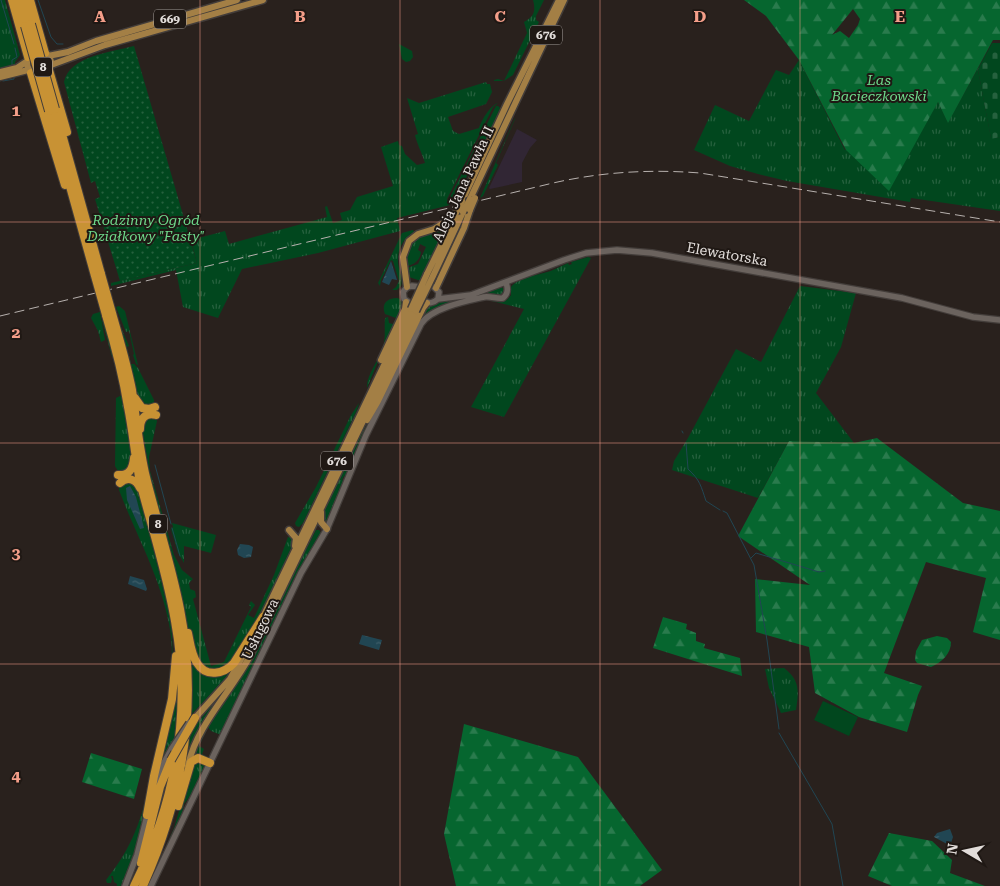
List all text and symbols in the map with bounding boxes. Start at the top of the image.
text: A [94,7,106,26]
text: B [294,7,306,26]
text: C [494,7,506,26]
text: D [694,7,707,26]
text: E [895,7,905,26]
road number: 669 [154,10,186,28]
road number: 676 [530,26,562,44]
road number: 8 [34,58,52,76]
park label: Las Bacieczkowski [830,72,927,104]
text: 1 [12,101,21,120]
street label: Aleja Jana Pawła II [429,123,497,245]
park label: Rodzinny Ogród Działkowy "Fasty" [86,212,205,244]
street label: Elewatorska [685,239,769,269]
text: 2 [12,323,21,342]
road number: 676 [321,452,353,471]
road number: 8 [149,514,167,534]
text: 3 [12,544,21,563]
street label: Usługowa [238,596,282,662]
text: 4 [12,766,21,785]
north arrow [940,826,990,876]
text: N [943,842,961,856]

